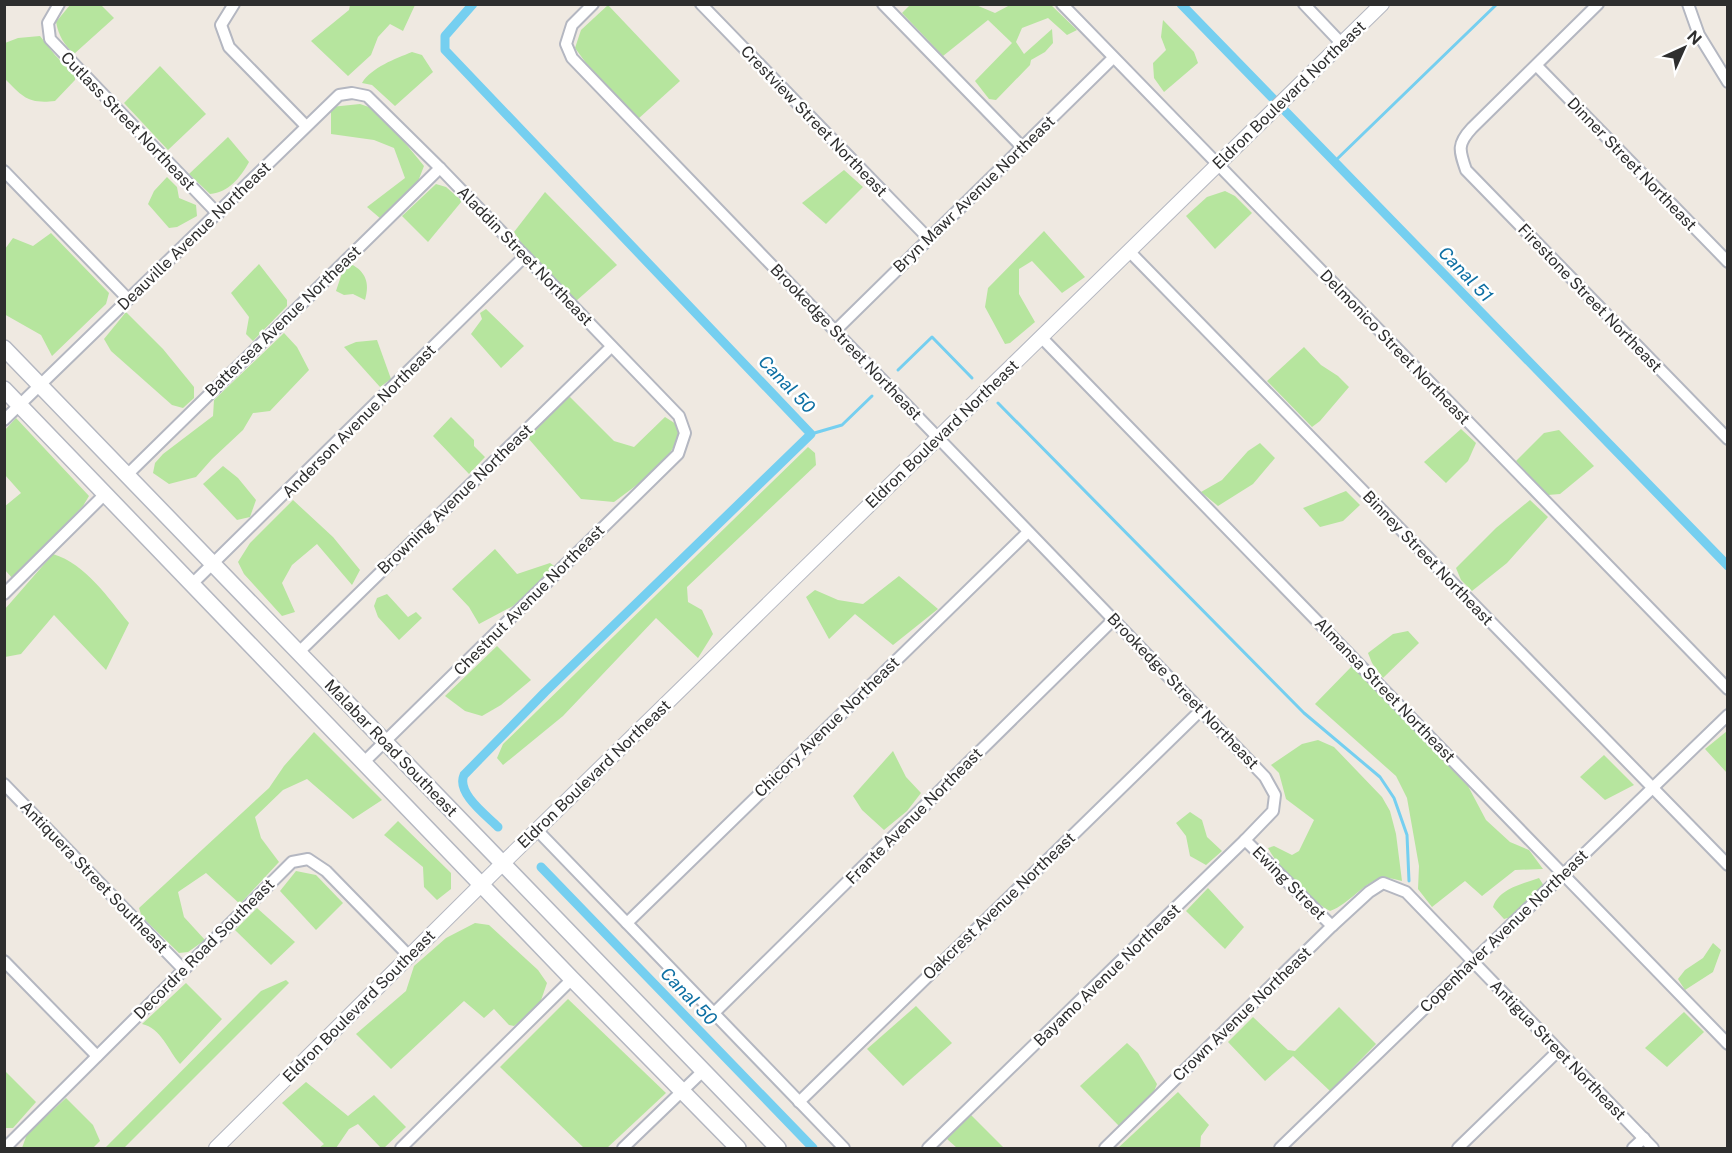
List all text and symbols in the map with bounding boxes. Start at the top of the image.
street label: Eldron Boulevard Northeast [1209,17,1369,173]
north arrow [1654,18,1714,78]
text: N [1683,27,1705,49]
street label: Crestview Street Northeast [737,42,891,200]
street label: Cutlass Street Northeast [57,48,199,194]
street label: Dinner Street Northeast [1563,93,1701,235]
street label: Bryn Mawr Avenue Northeast [889,112,1059,276]
street label: Deauville Avenue Northeast [114,158,274,314]
street label: Aladdin Street Northeast [453,182,597,330]
street label: Firestone Street Northeast [1514,220,1666,376]
street label: Battersea Avenue Northeast [201,242,365,400]
water label: Canal 51 [1434,242,1498,306]
street label: Brookedge Street Northeast [766,260,926,424]
street label: Delmonico Street Northeast [1316,266,1474,428]
street label: Anderson Avenue Northeast [278,340,440,502]
water label: Canal 50 [754,351,820,418]
street label: Eldron Boulevard Northeast [862,356,1022,512]
street label: Browning Avenue Northeast [374,420,536,578]
street label: Binney Street Northeast [1359,487,1497,629]
street label: Chestnut Avenue Northeast [450,521,608,679]
street label: Brookedge Street Northeast [1103,609,1263,773]
street label: Almansa Street Northeast [1311,614,1459,766]
street label: Chicory Avenue Northeast [751,653,903,801]
street label: Malabar Road Southeast [321,676,461,820]
street label: Eldron Boulevard Northeast [514,696,674,852]
street label: Frante Avenue Northeast [842,744,986,888]
street label: Antiquera Street Southeast [16,797,172,957]
street label: Oakcrest Avenue Northeast [919,828,1079,984]
street label: Ewing Street [1248,842,1330,924]
street label: Copenhaver Avenue Northeast [1416,846,1592,1016]
street label: Decordre Road Southeast [130,875,278,1023]
street label: Bayamo Avenue Northeast [1030,900,1184,1050]
street label: Eldron Boulevard Southeast [279,926,439,1086]
street label: Crown Avenue Northeast [1169,943,1315,1085]
water label: Canal 50 [656,963,722,1030]
street label: Antigua Street Northeast [1486,976,1630,1124]

